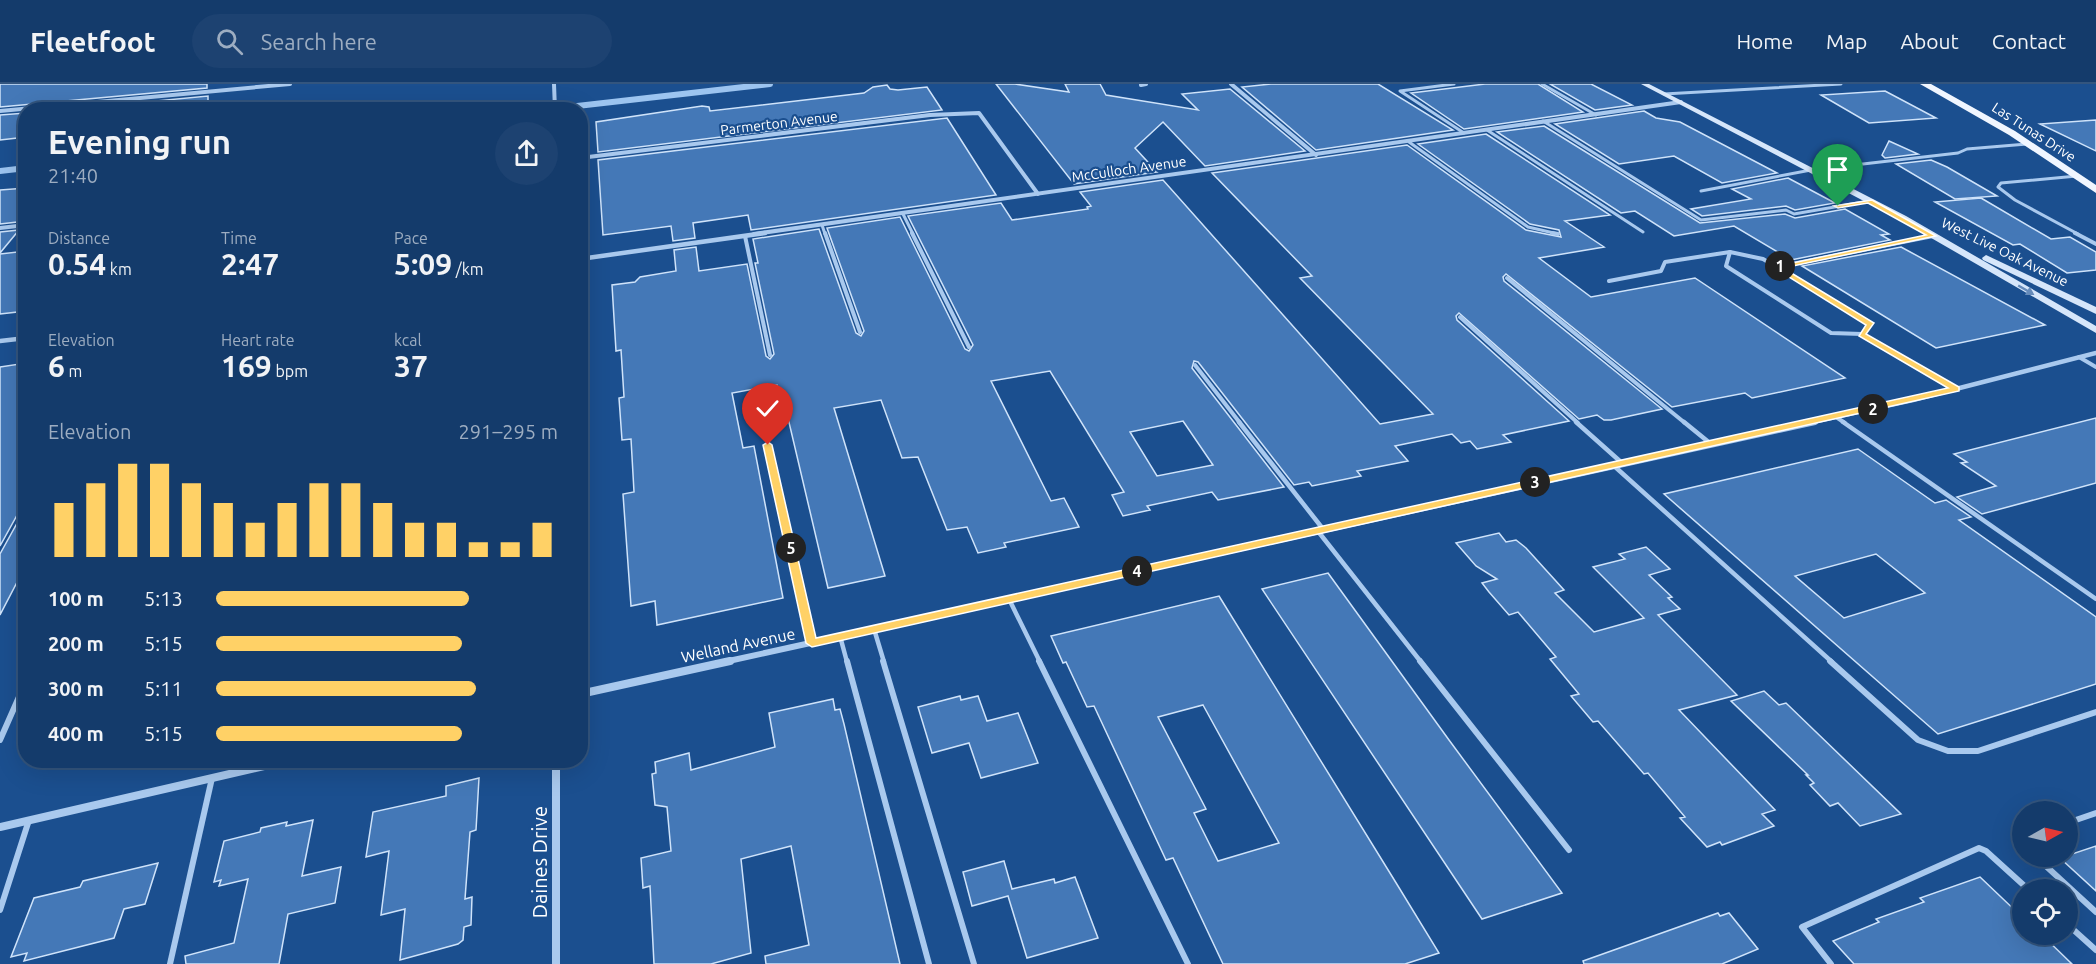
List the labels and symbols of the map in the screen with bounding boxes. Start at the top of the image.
street label: Las Tunas Drive [1989,99,2079,165]
street label: Parmerton Avenue [720,108,838,138]
pin [1812,144,1863,206]
street label: McCulloch Avenue [1071,153,1187,185]
street label: West Live Oak Avenue [1939,214,2071,290]
pin: 1 [1765,251,1795,281]
one-way arrow [2018,284,2034,295]
pin [742,383,793,445]
pin: 2 [1858,394,1888,424]
pin: 3 [1520,467,1550,497]
pin: 5 [776,533,806,563]
pin: 4 [1122,556,1152,586]
street label: Welland Avenue [679,624,797,666]
north arrow [2012,801,2078,867]
street label: Daines Drive [528,806,551,918]

